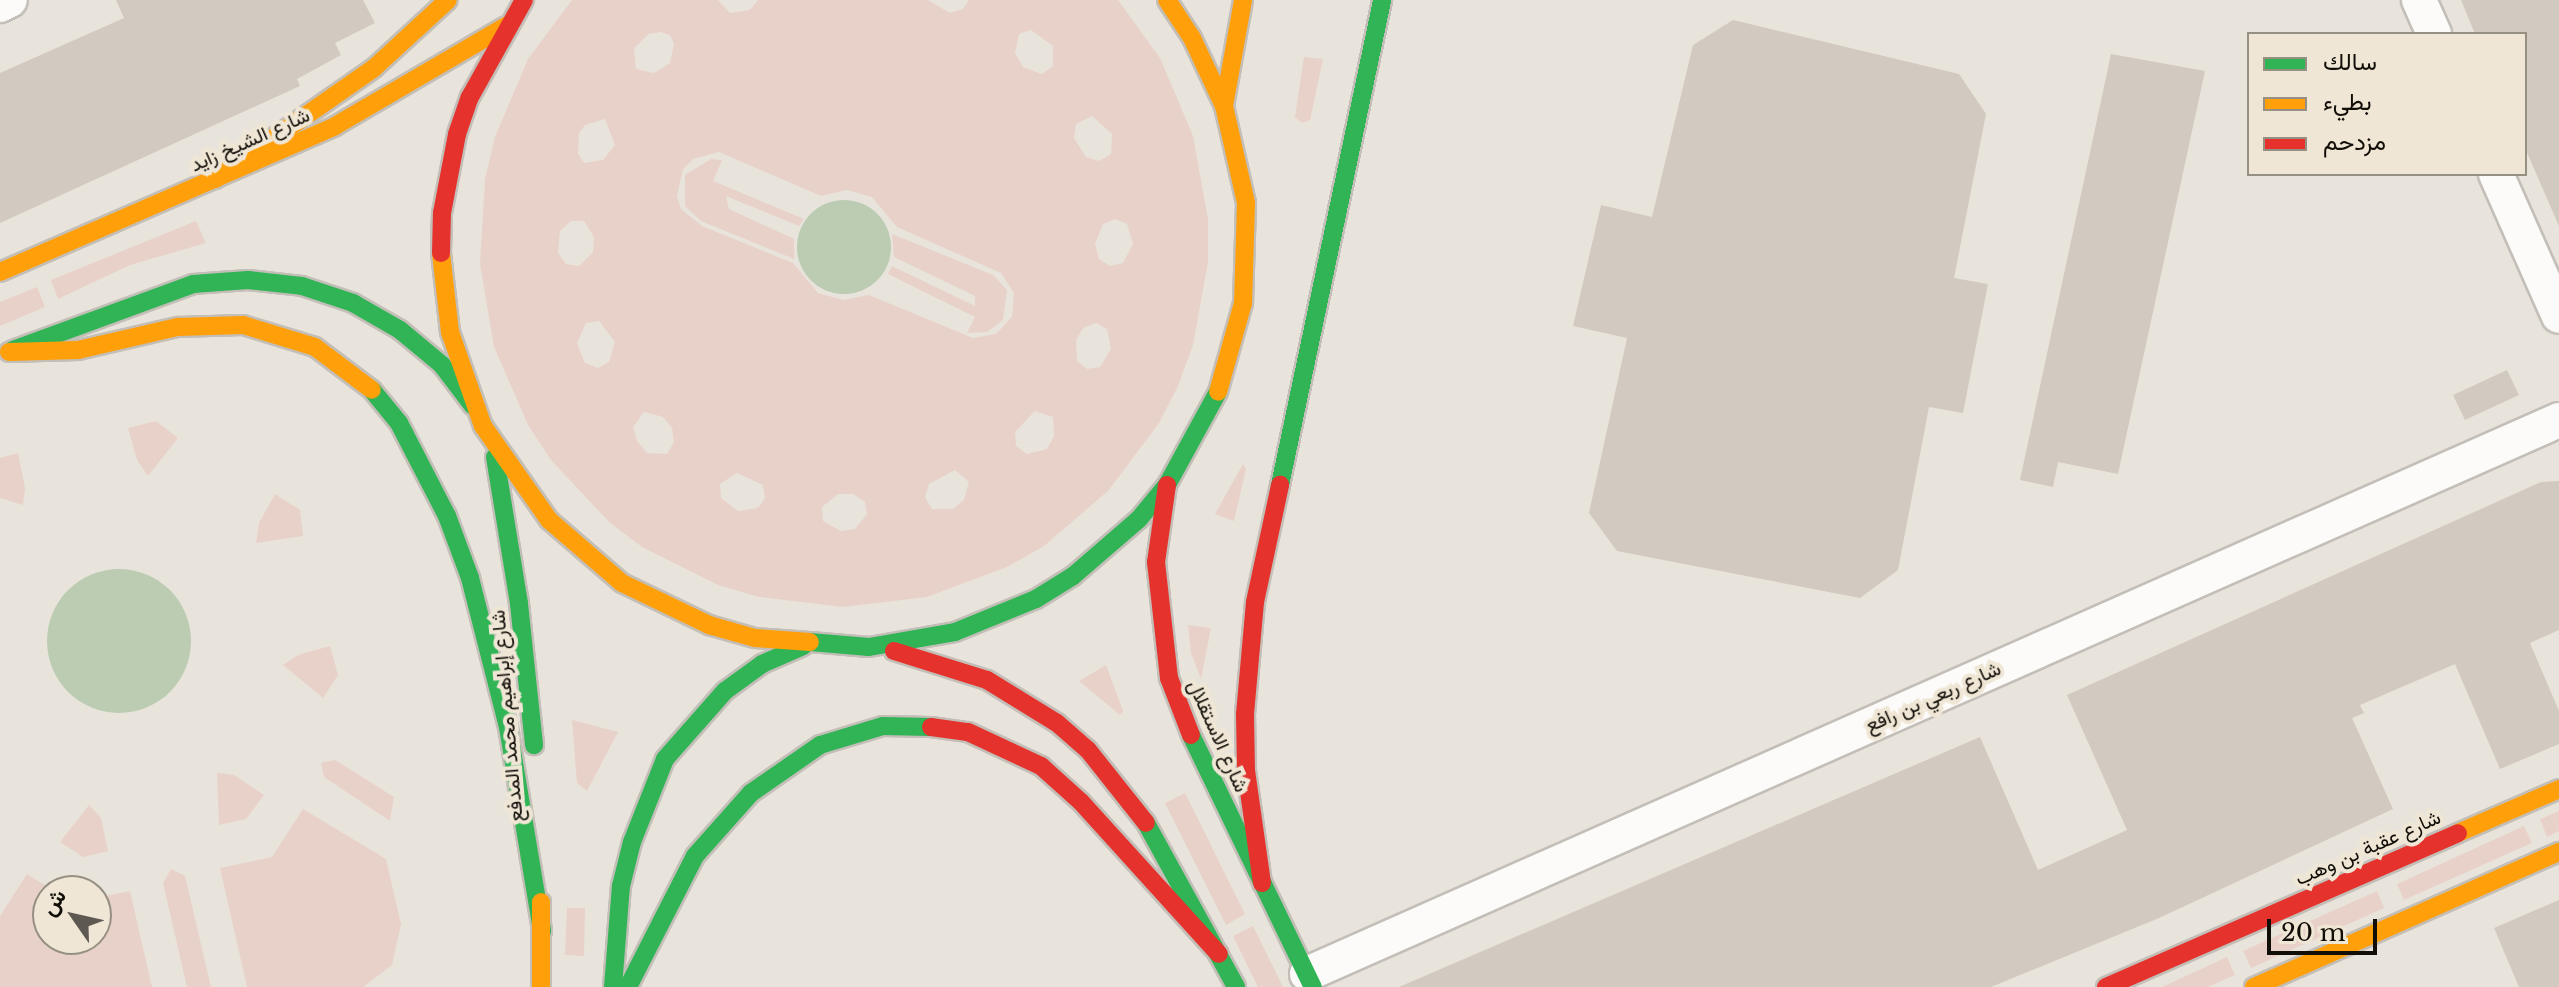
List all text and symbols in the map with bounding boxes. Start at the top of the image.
legend [2247,32,2527,176]
text: سالك [2323,47,2377,76]
text: بطيء [2323,87,2372,116]
street label: شارع الشيخ زايد [187,103,313,177]
text: مزدحم [2323,127,2386,156]
street label: شارع إبراهيم محمد المدفع [486,609,528,823]
street label: شارع ربعي بن رافع [1862,656,2004,738]
street label: شارع الاستقلال [1183,676,1253,796]
street label: شارع عقبة بن وهب [2291,805,2445,891]
north arrow [32,875,112,955]
text: ش [35,884,72,921]
scale bar [2271,903,2381,953]
text: 20 m [2281,918,2346,947]

